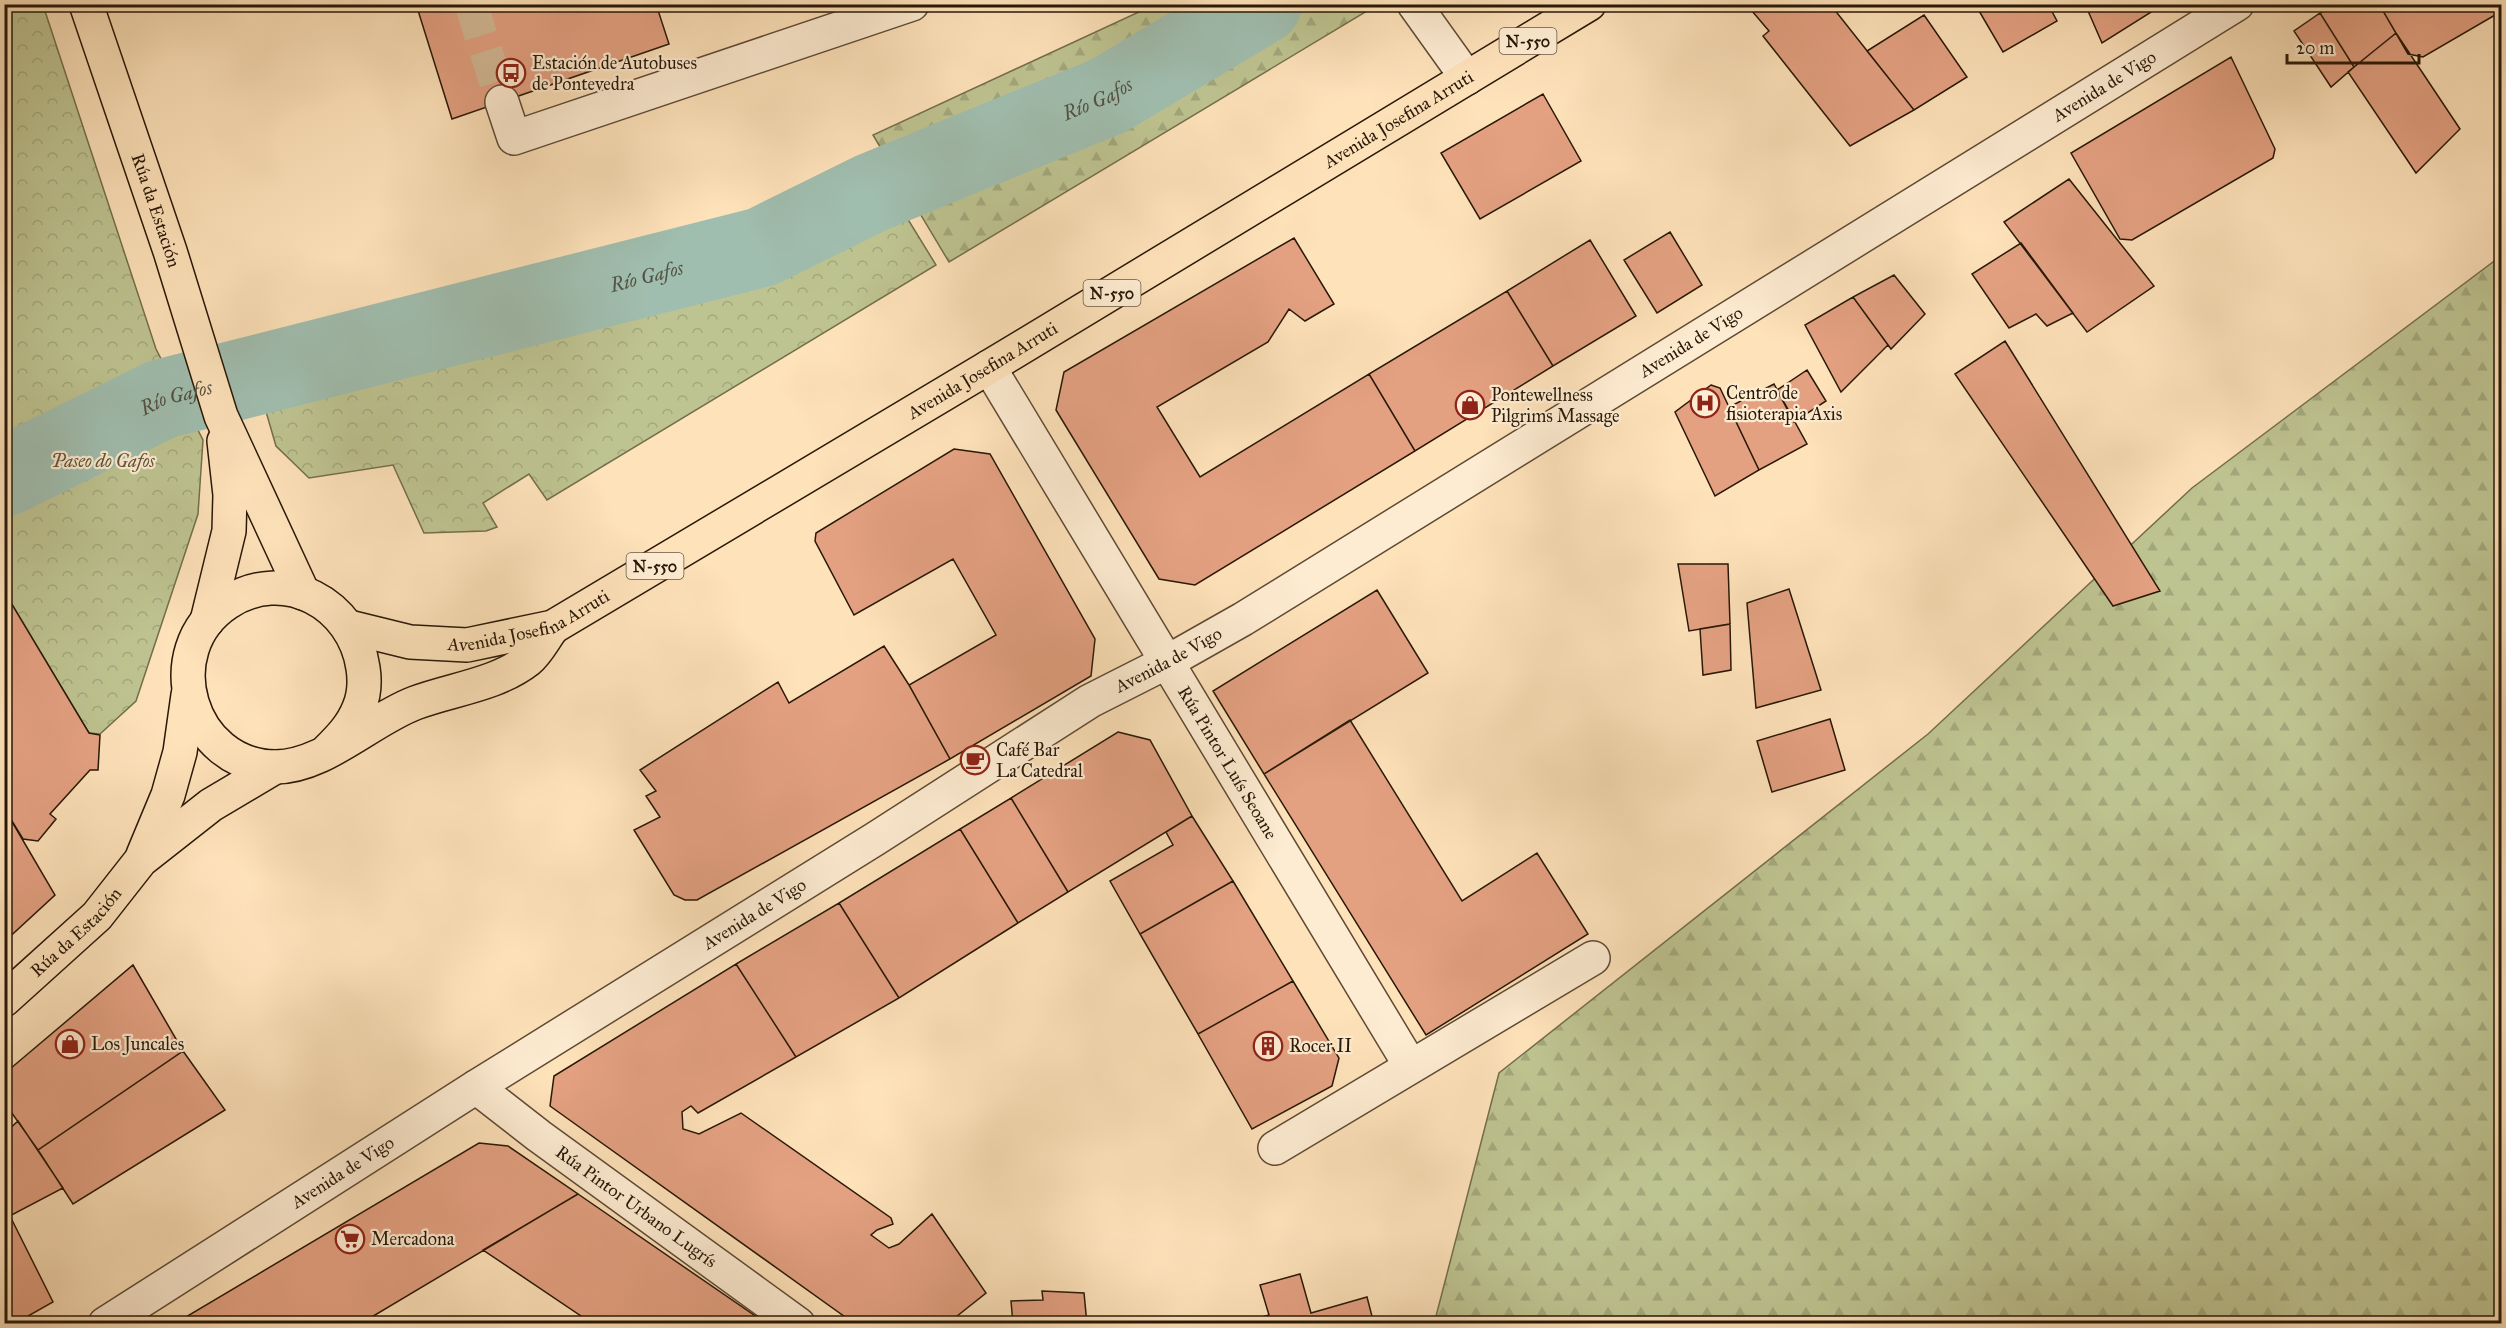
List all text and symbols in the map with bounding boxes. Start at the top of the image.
scale bar [2287,27,2419,65]
road number: N-550 [1500,28,1556,54]
text: 20 m [2296,37,2334,59]
street label: Avenida de Vigo [2047,46,2160,127]
place label: Estación de Autobuses de Pontevedra [532,52,697,95]
bus stop icon: Estación de Autobuses de Pontevedra [495,57,527,89]
street label: Avenida Josefina Arruti [1319,66,1477,173]
water label: Río Gafos [1058,71,1138,126]
street label: Rúa da Estación [127,150,185,270]
water label: Río Gafos [606,255,687,297]
road number: N-550 [1084,280,1140,306]
street label: Avenida de Vigo [1634,301,1747,383]
street label: Avenida Josefina Arruti [903,317,1062,425]
water label: Río Gafos [135,375,216,421]
place label: Centro de fisioterapia Axis [1726,382,1842,425]
place label: Pontewellness Pilgrims Massage [1491,384,1620,428]
hospital icon: Centro de fisioterapia Axis [1689,387,1721,419]
shop icon: Pontewellness Pilgrims Massage [1454,389,1486,421]
park label: Paseo do Gafos [51,450,156,472]
road number: N-550 [626,553,684,579]
street label: Avenida Josefina Arruti [446,585,613,656]
street label: Avenida de Vigo [1110,622,1226,698]
street label: Rúa Pintor Luís Seoane [1173,682,1282,843]
place label: Café Bar La Catedral [996,739,1083,782]
cafe icon: Café Bar La Catedral [959,744,991,776]
street label: Avenida de Vigo [698,873,810,955]
street label: Rúa da Estación [26,883,126,982]
shop icon: Los Juncales [54,1028,86,1060]
building icon: Rocer II [1252,1030,1284,1062]
place label: Los Juncales [91,1033,184,1056]
place label: Rocer II [1289,1035,1352,1057]
street label: Avenida de Vigo [286,1131,398,1214]
street label: Rúa Pintor Urbano Lugrís [551,1141,721,1273]
supermarket icon: Mercadona [334,1223,366,1255]
place label: Mercadona [371,1228,455,1250]

